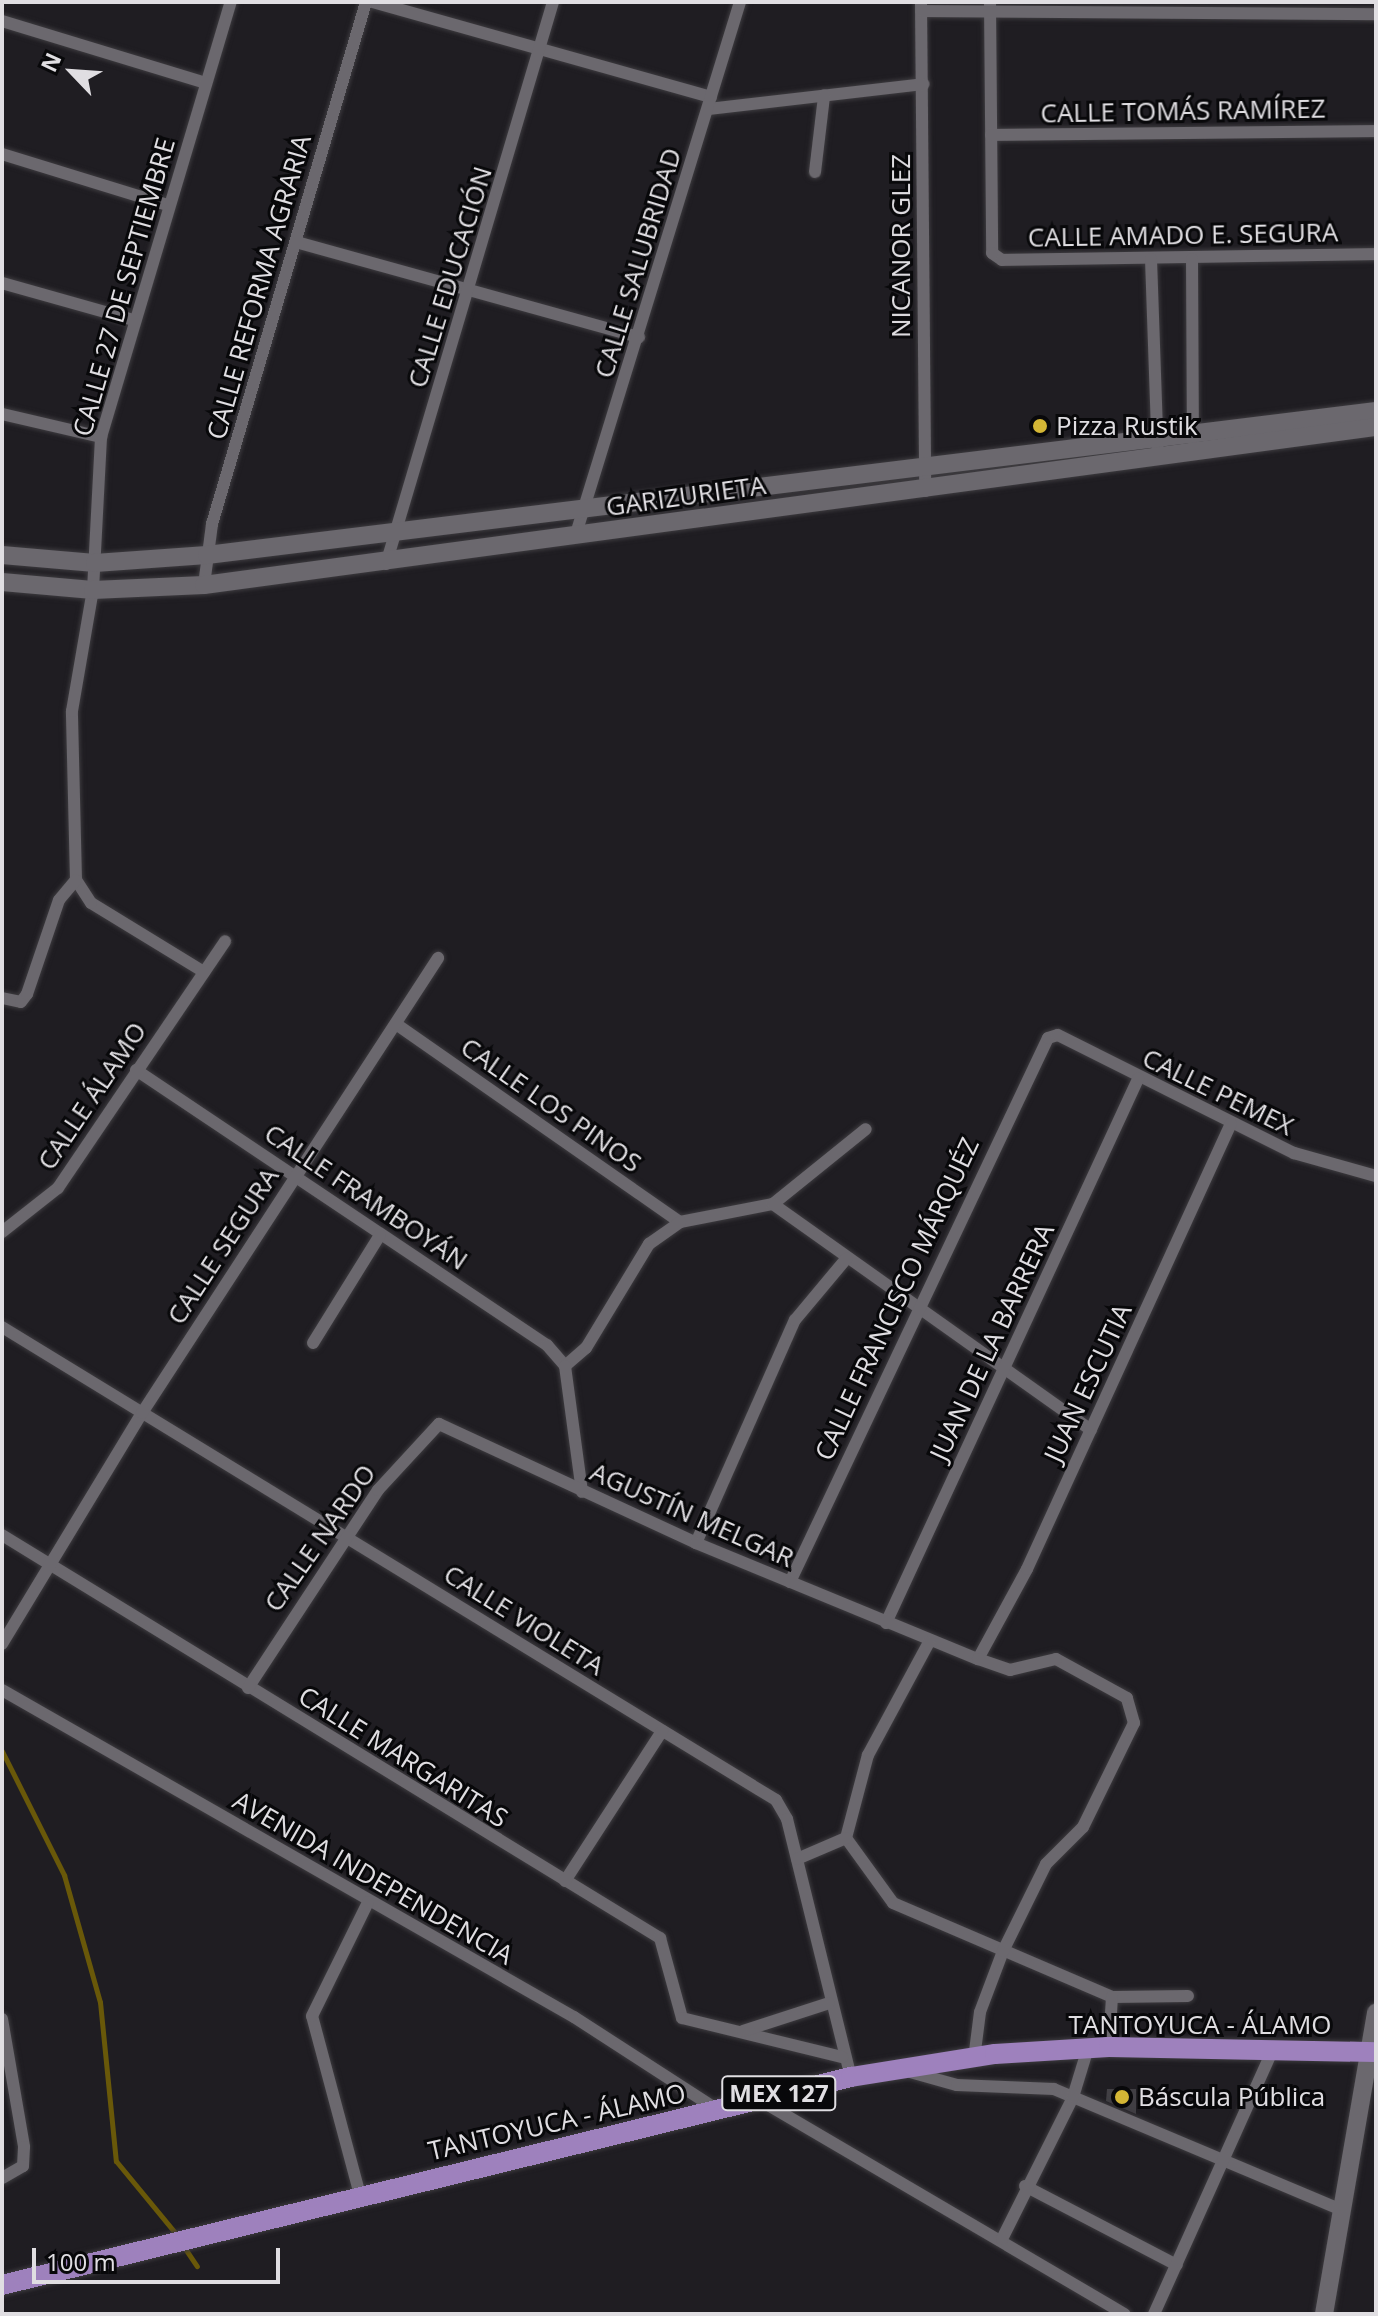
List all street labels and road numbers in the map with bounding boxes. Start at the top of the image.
street label: CALLE TOMÁS RAMÍREZ [1040,93,1326,129]
street label: CALLE REFORMA AGRARIA [201,131,317,443]
street label: CALLE 27 DE SEPTIEMBRE [66,134,182,440]
street label: CALLE SALUBRIDAD [588,144,688,382]
street label: NICANOR GLEZ [885,154,917,338]
street label: CALLE EDUCACIÓN [402,163,498,391]
street label: CALLE AMADO E. SEGURA [1028,217,1338,253]
street label: GARIZURIETA [604,469,768,523]
street label: CALLE ÁLAMO [31,1016,153,1176]
street label: CALLE LOS PINOS [455,1031,647,1179]
street label: CALLE PEMEX [1137,1042,1299,1142]
street label: CALLE FRAMBOYÁN [259,1118,473,1276]
street label: CALLE FRANCISCO MÁRQUÉZ [808,1133,986,1465]
street label: CALLE SEGURA [161,1162,285,1330]
street label: JUAN DE LA BARRERA [923,1219,1061,1465]
street label: JUAN ESCUTIA [1038,1299,1138,1467]
street label: AGUSTÍN MELGAR [586,1456,798,1574]
street label: CALLE NARDO [258,1458,382,1618]
street label: CALLE VIOLETA [438,1558,610,1682]
street label: CALLE MARGARITAS [293,1680,513,1834]
street label: AVENIDA INDEPENDENCIA [227,1785,519,1971]
street label: TANTOYUCA - ÁLAMO [1068,2009,1332,2041]
road number: MEX 127 [721,2073,837,2113]
street label: TANTOYUCA - ÁLAMO [425,2077,689,2167]

